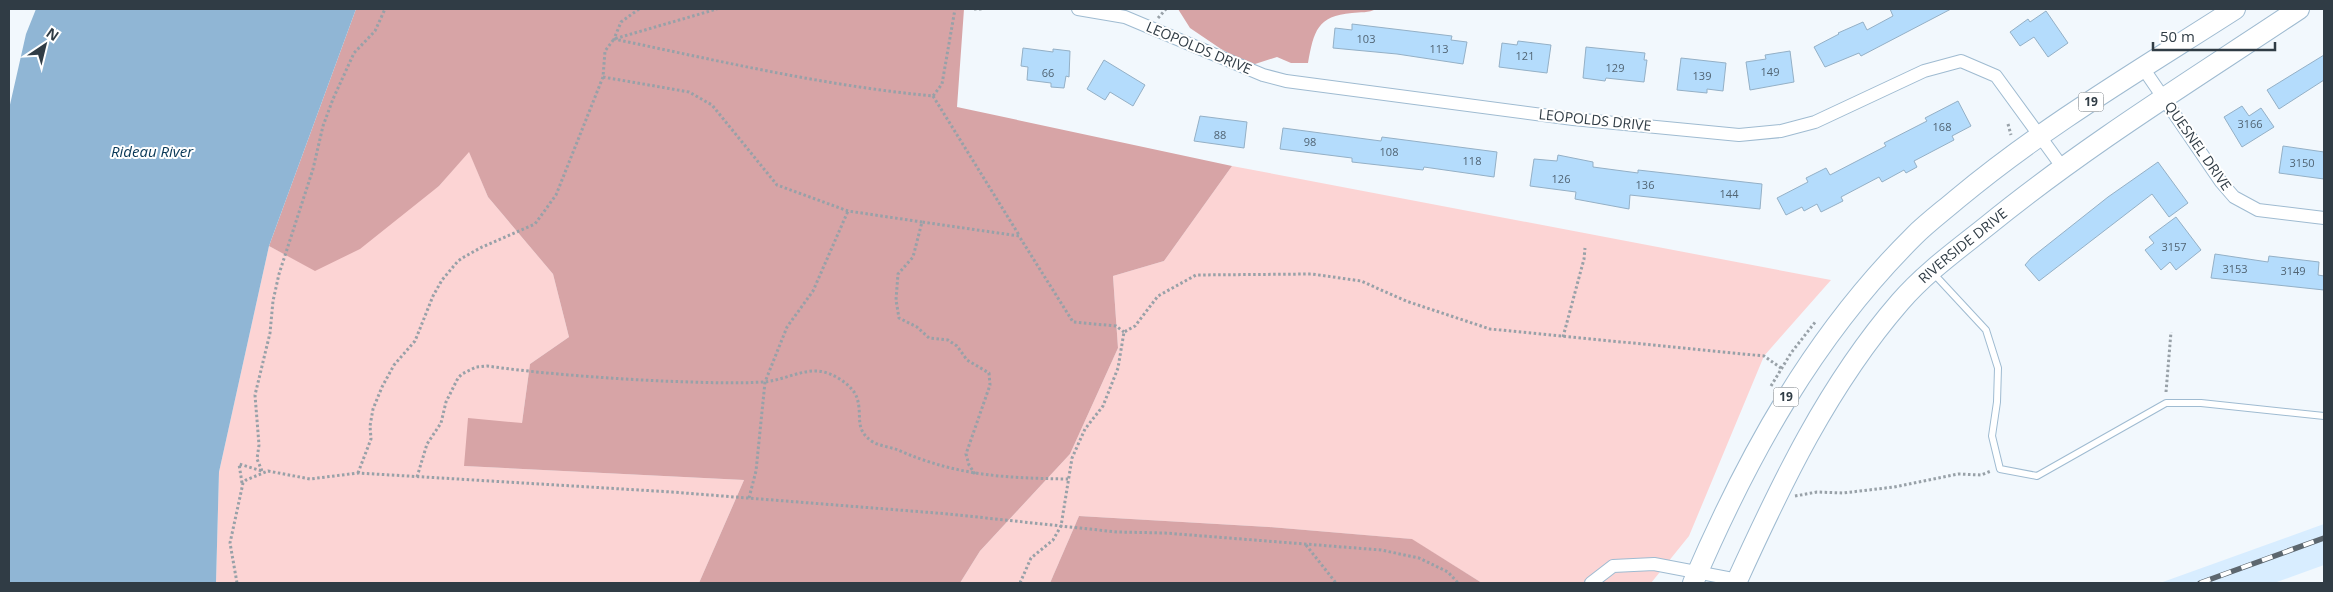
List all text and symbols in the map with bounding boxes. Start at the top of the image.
street label: LEOPOLDS DRIVE [1144,17,1255,78]
north arrow [20,20,70,70]
scale bar [2153,20,2276,52]
text: N [43,23,63,45]
text: 50 m [2160,26,2195,46]
house number: 103 [1357,31,1375,46]
house number: 113 [1430,41,1448,56]
house number: 121 [1516,48,1534,63]
house number: 129 [1606,60,1624,75]
house number: 149 [1761,64,1779,79]
house number: 66 [1042,65,1054,80]
house number: 139 [1693,68,1711,83]
road number: 19 [2078,92,2104,111]
street label: QUESNEL DRIVE [2161,97,2236,194]
street label: LEOPOLDS DRIVE [1538,104,1652,135]
house number: 3166 [2237,116,2263,131]
house number: 168 [1933,119,1951,134]
house number: 88 [1214,127,1226,142]
house number: 98 [1304,134,1316,149]
water label: Rideau River [111,141,194,161]
house number: 108 [1380,144,1398,159]
house number: 118 [1463,153,1481,168]
house number: 3150 [2289,155,2315,170]
house number: 126 [1552,171,1570,186]
house number: 136 [1636,177,1654,192]
house number: 144 [1720,186,1739,201]
street label: RIVERSIDE DRIVE [1914,203,2011,287]
house number: 3157 [2161,239,2187,254]
house number: 3153 [2222,261,2248,276]
house number: 3149 [2280,263,2306,278]
road number: 19 [1774,388,1798,407]

